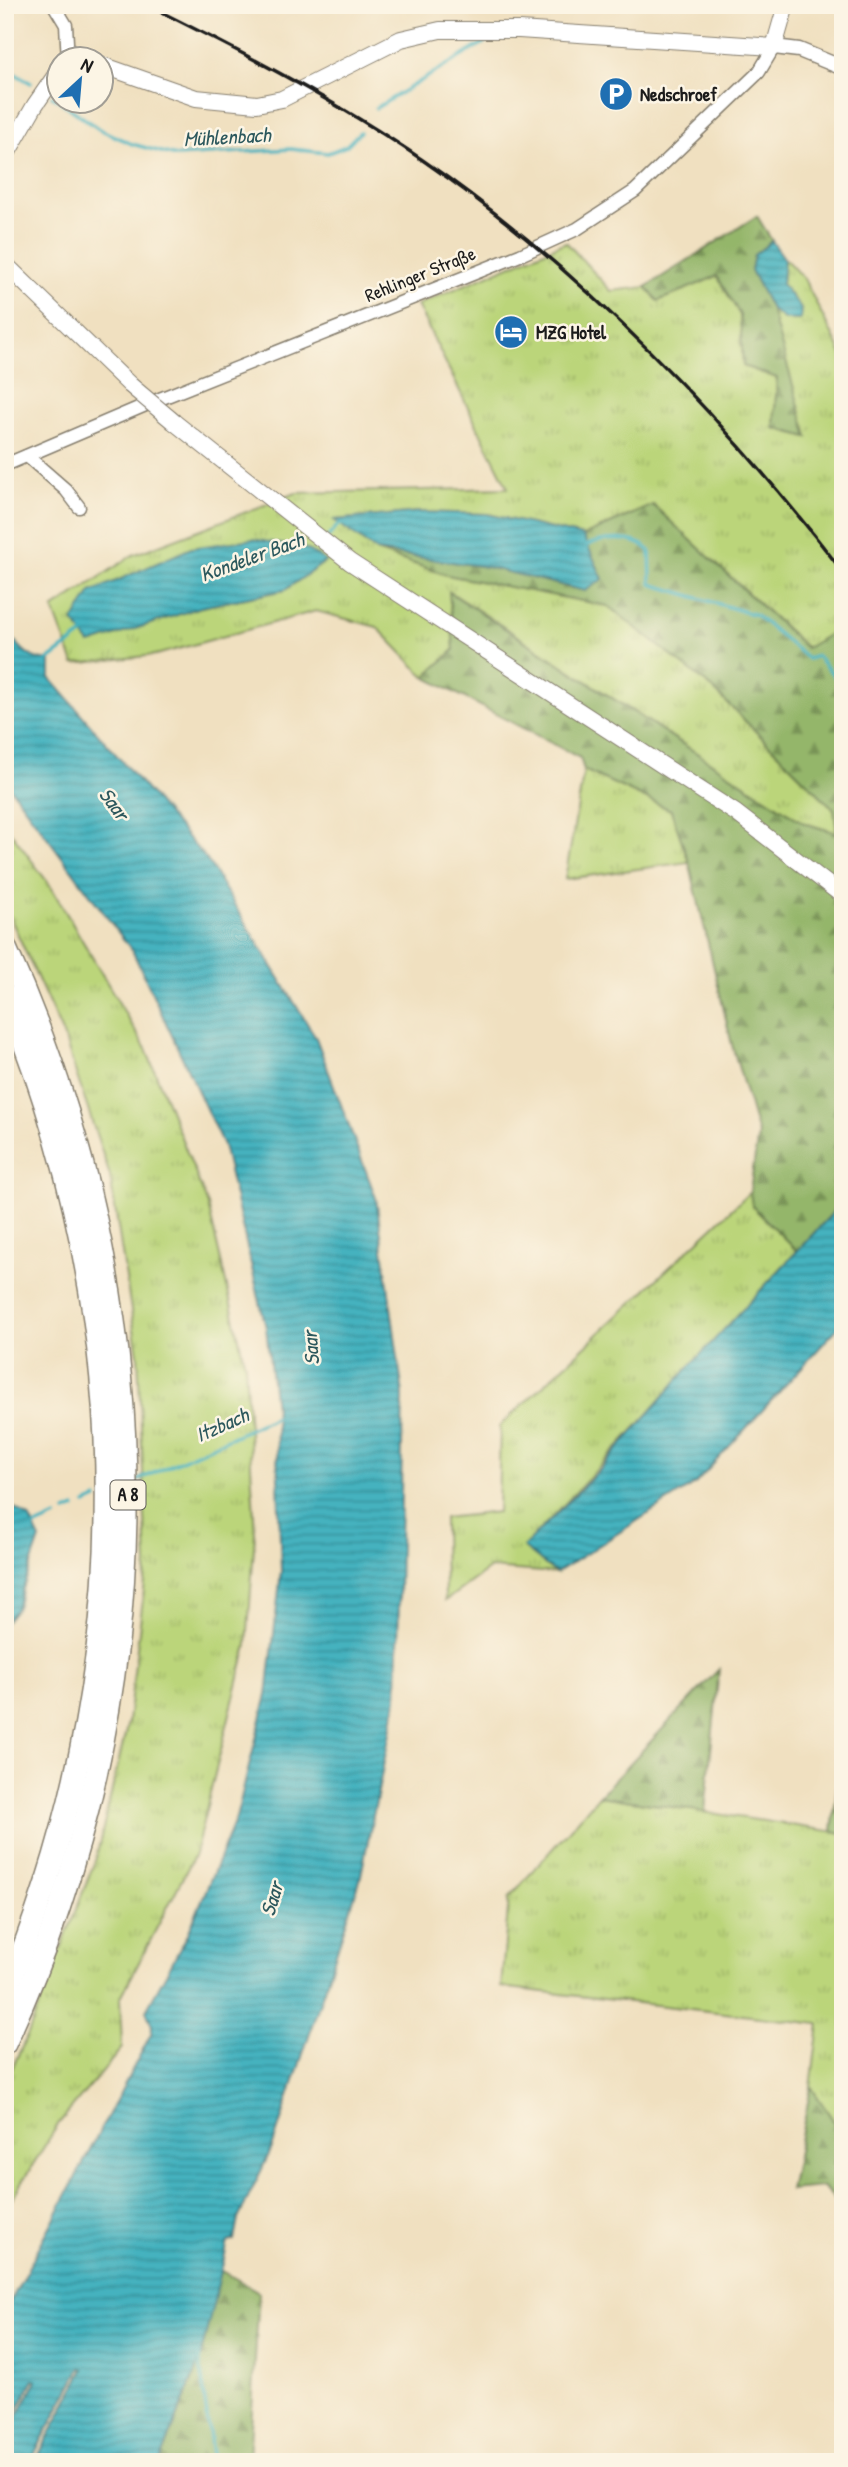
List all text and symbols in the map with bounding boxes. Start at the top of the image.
north arrow [46,46,116,116]
text: N [77,51,98,79]
parking icon: Nedschroef [597,75,635,113]
place label: Nedschroef [640,81,718,107]
water label: Mühlenbach [183,120,272,153]
street label: Rehlinger Straße [361,240,480,308]
hotel icon: MZG Hotel [492,313,530,351]
place label: MZG Hotel [536,319,607,345]
water label: Kondeler Bach [196,524,309,589]
water label: Saar [93,781,138,828]
water label: Saar [294,1327,326,1366]
water label: Itzbach [191,1400,254,1449]
road number: A 8 [110,1480,146,1510]
water label: Saar [253,1876,291,1919]

